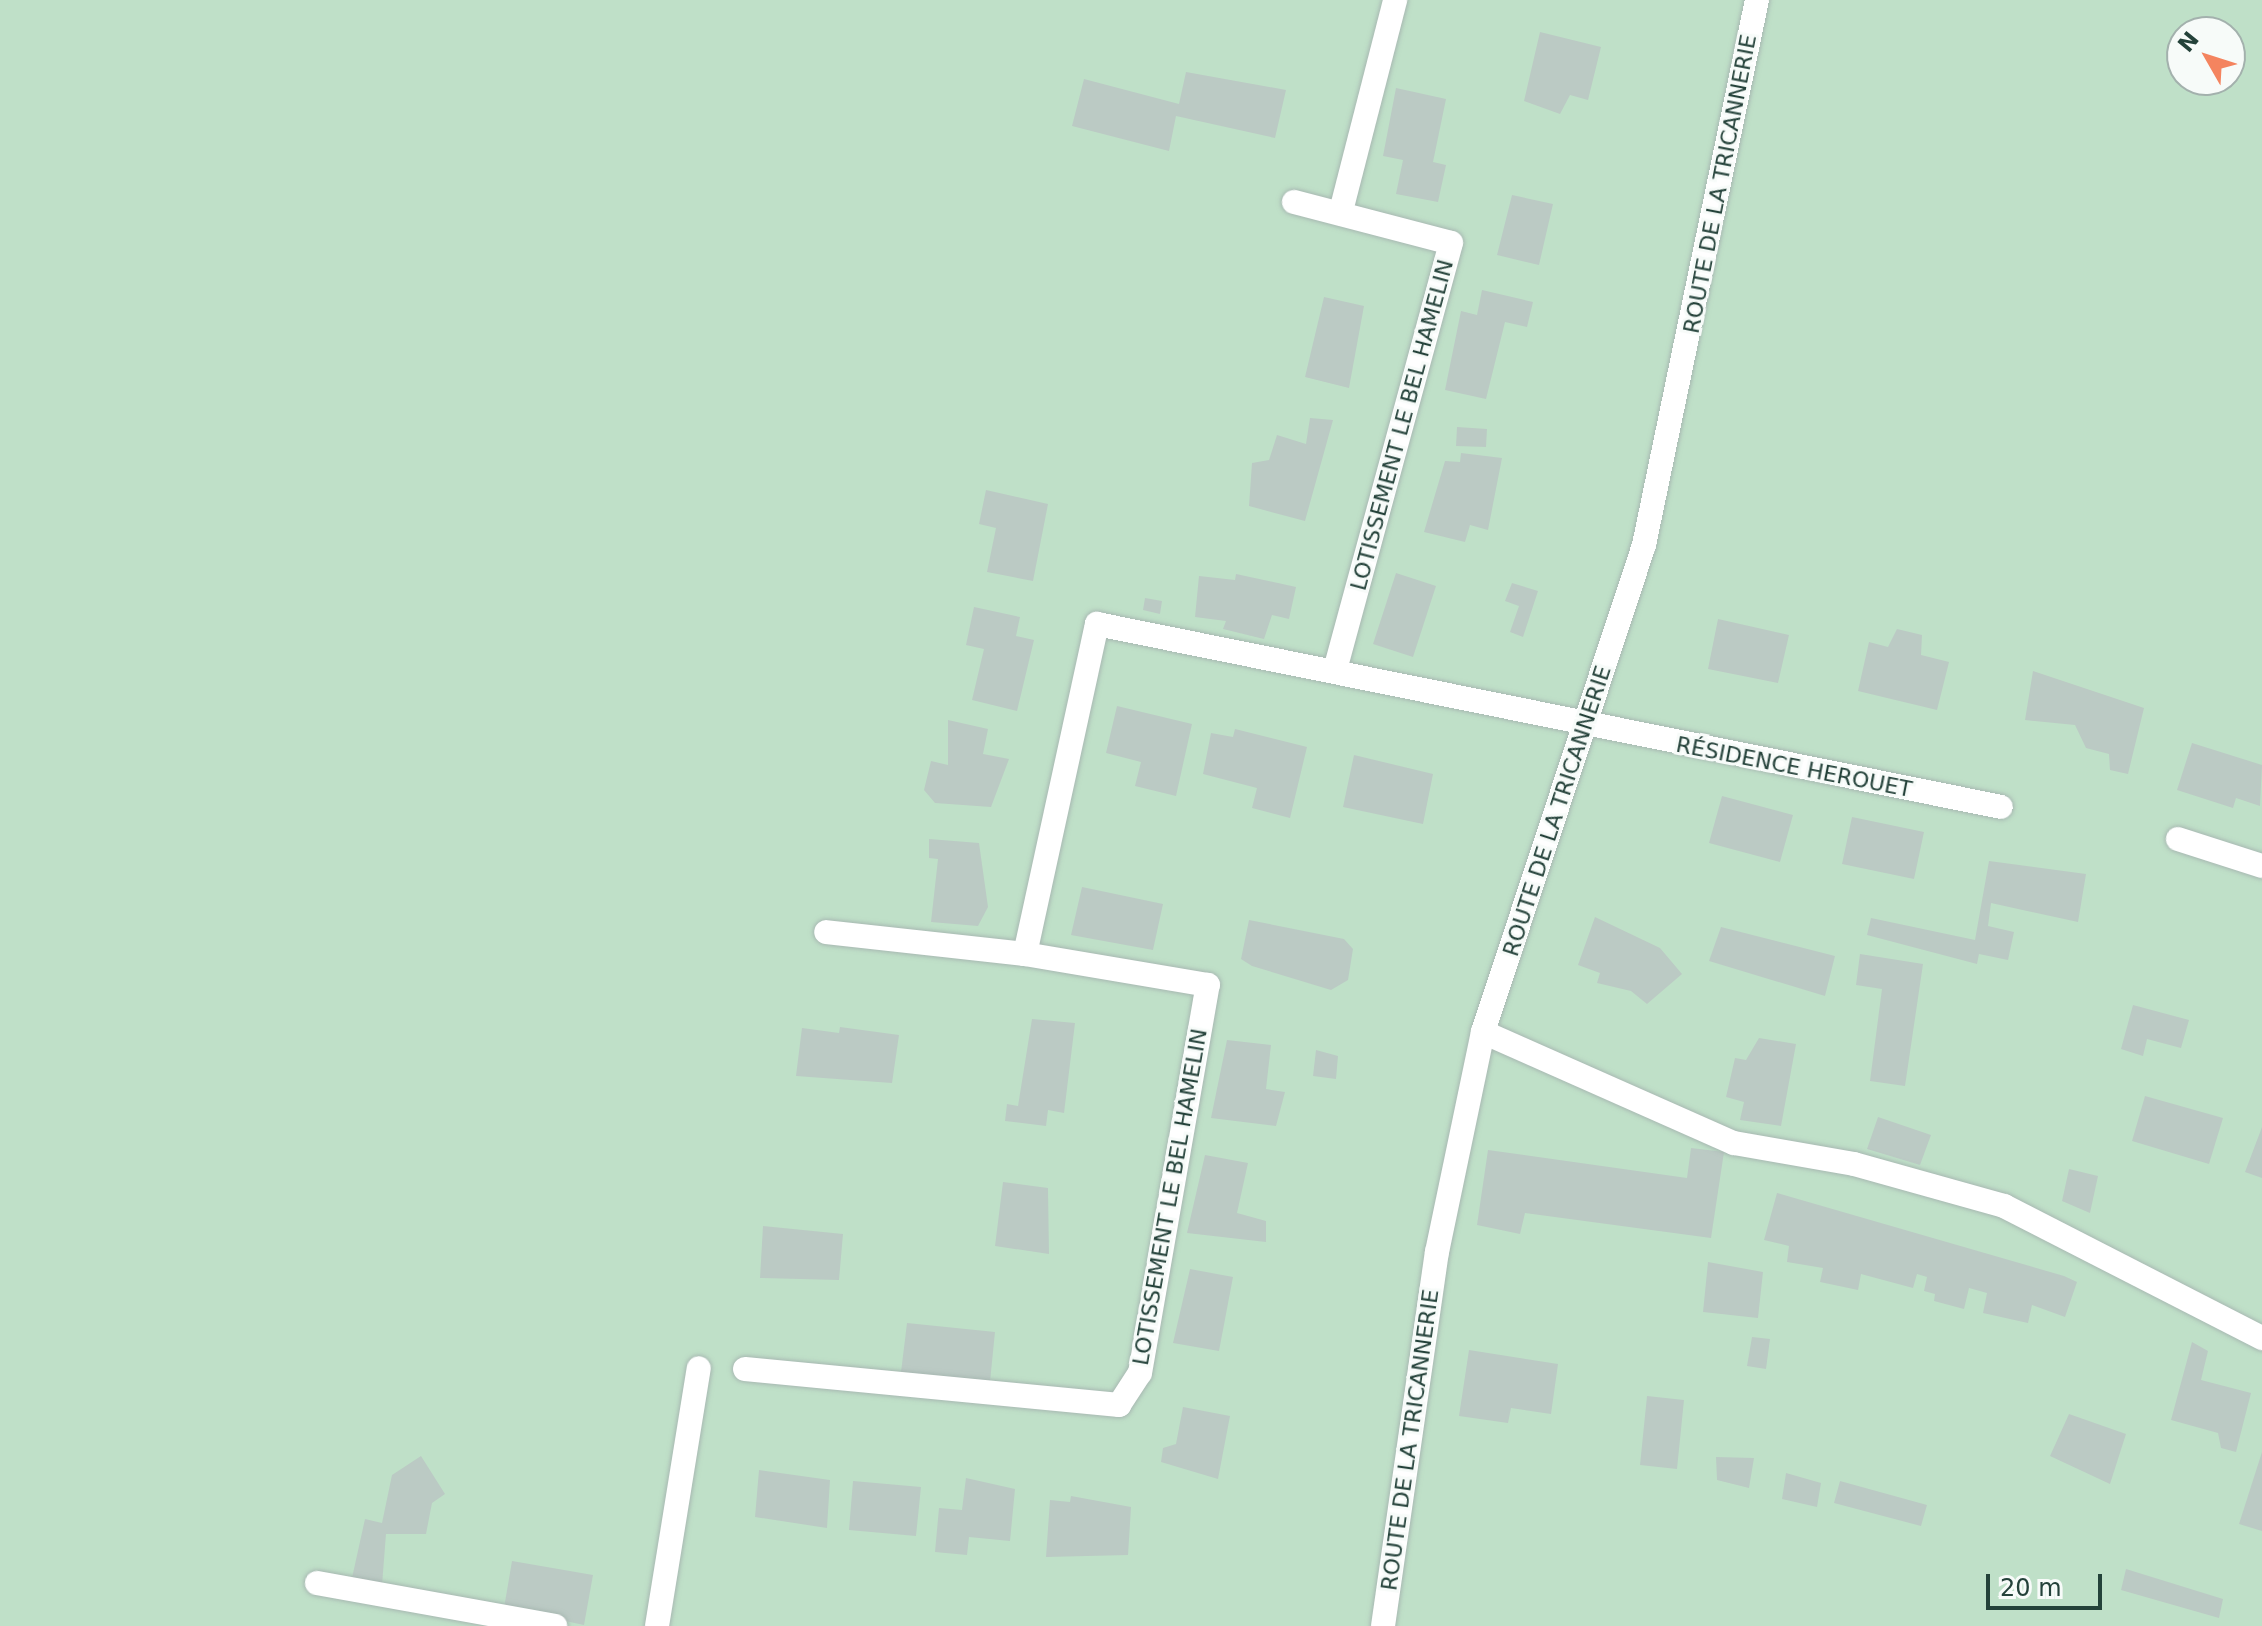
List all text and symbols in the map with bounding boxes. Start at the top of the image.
north arrow [2166,16,2246,96]
text: N [2173,27,2204,57]
street label: ROUTE DE LA TRICANNERIE [1678,32,1762,336]
street label: LOTISSEMENT LE BEL HAMELIN [1345,257,1459,593]
street label: ROUTE DE LA TRICANNERIE [1498,662,1616,960]
street label: RÉSIDENCE HEROUET [1674,731,1914,803]
street label: LOTISSEMENT LE BEL HAMELIN [1127,1027,1213,1367]
street label: ROUTE DE LA TRICANNERIE [1376,1288,1444,1592]
scale bar [1990,1558,2106,1608]
text: 20 m [2000,1574,2062,1602]

